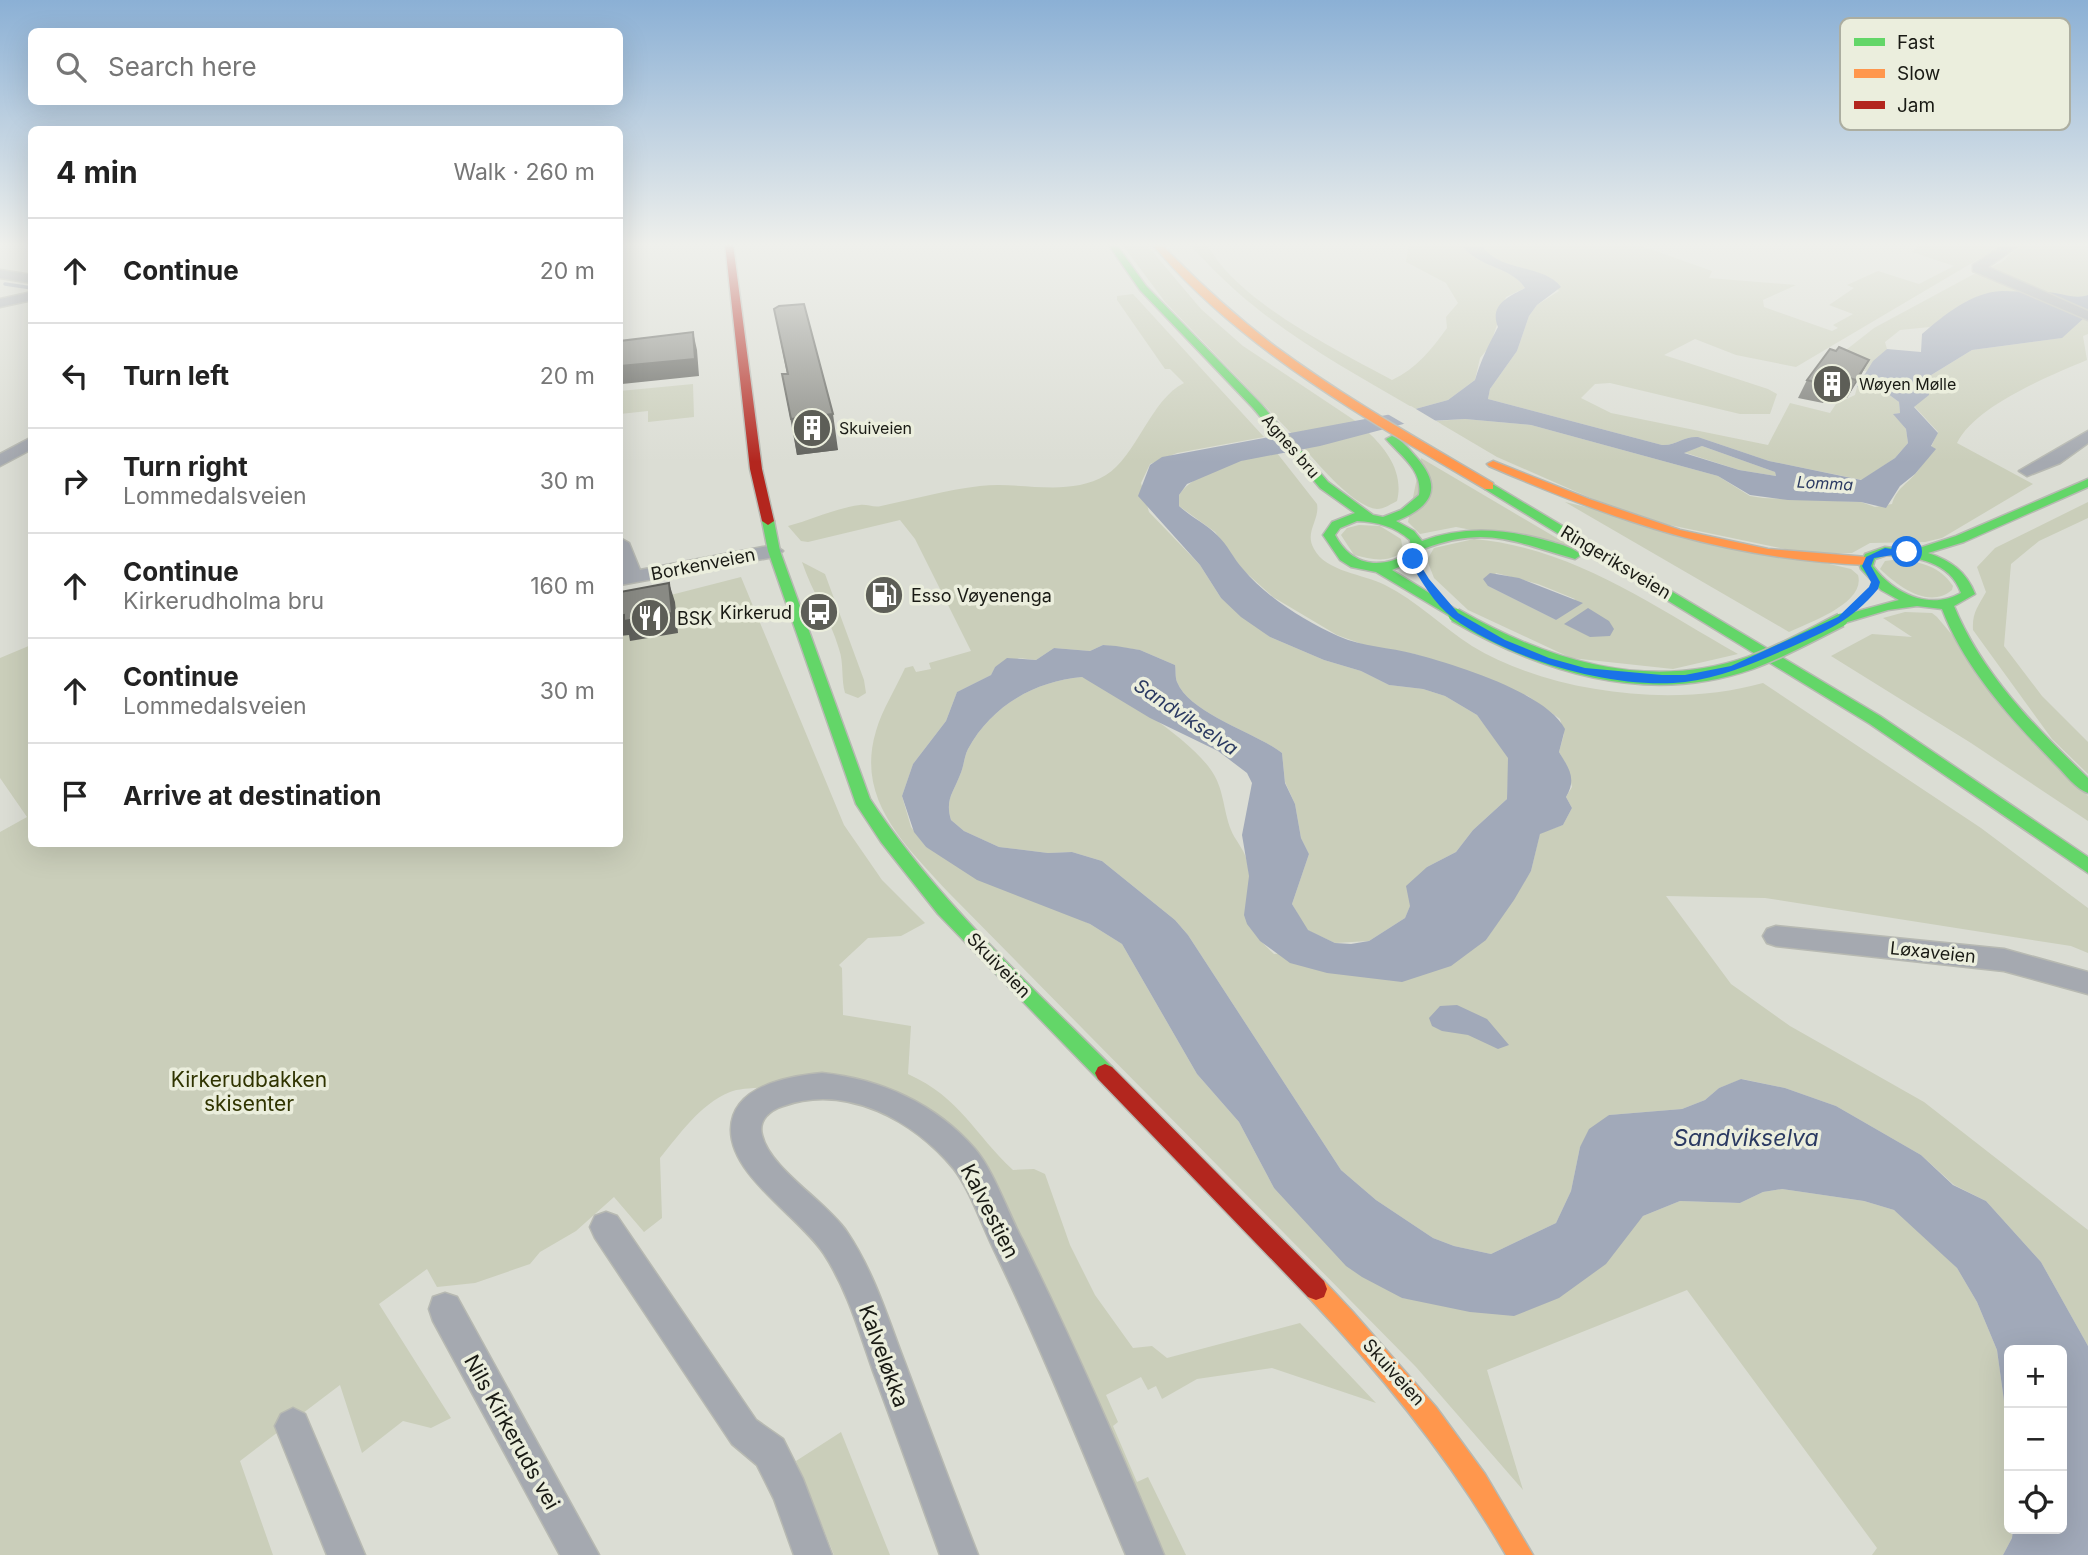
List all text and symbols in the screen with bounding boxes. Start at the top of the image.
legend [1840,18,2070,130]
search box [28,28,623,105]
text: Fast [1897,31,1935,54]
icon: search [52,48,90,86]
text: Search here [108,51,257,82]
text: Slow [1897,62,1940,85]
text: Jam [1897,94,1935,117]
text: 4 min [56,154,138,190]
text: Walk · 260 m [453,158,595,186]
icon: ahead [56,252,94,290]
text: Continue [123,255,239,286]
text: 20 m [540,257,595,285]
icon: left [56,357,94,395]
text: Turn left [123,360,229,391]
text: 20 m [540,362,595,390]
building icon: Wøyen Mølle [1811,363,1853,405]
place label: Wøyen Mølle [1859,374,1956,394]
building icon: Skuiveien [791,407,833,449]
street label: Agnes bru [1258,410,1324,482]
place label: Skuiveien [839,418,912,438]
text: Turn right [123,451,248,482]
icon: right [56,462,94,500]
text: 30 m [540,467,595,495]
water label: Lomma [1796,472,1854,494]
text: Lommedalsveien [123,482,307,510]
street label: Ringeriksveien [1557,521,1675,603]
route start [1891,536,1922,567]
route end [1397,543,1428,574]
street label: Borkenveien [649,544,757,584]
text: Continue [123,556,239,587]
icon: ahead [56,567,94,605]
text: 160 m [530,572,595,600]
fuel station icon: Esso Vøyenenga [863,574,905,616]
place label: Esso Vøyenenga [911,585,1052,606]
text: Kirkerudholma bru [123,587,324,615]
bus stop icon: Kirkerud [798,591,840,633]
restaurant icon: BSK [629,597,671,639]
place label: Kirkerud [720,602,792,623]
place label: BSK [677,608,712,629]
text: Continue [123,661,239,692]
icon: ahead [56,672,94,710]
water label: Sandvikselva [1130,674,1243,760]
text: 30 m [540,677,595,705]
text: Lommedalsveien [123,692,307,720]
icon: arrive [56,777,94,815]
text: Arrive at destination [123,780,382,811]
street label: Skuiveien [963,928,1035,1002]
street label: Løxaveien [1889,937,1977,967]
park label: Kirkerudbakken skisenter [171,1067,327,1116]
water label: Sandvikselva [1673,1124,1819,1152]
street label: Kalvestien [956,1160,1024,1262]
street label: Kalveløkka [854,1301,914,1411]
street label: Skuiveien [1359,1334,1429,1410]
map controls [2004,1345,2067,1534]
button: + [2004,1345,2067,1408]
street label: Nils Kirkeruds vei [459,1350,565,1514]
button: − [2004,1408,2067,1471]
button: locate [2004,1471,2067,1534]

